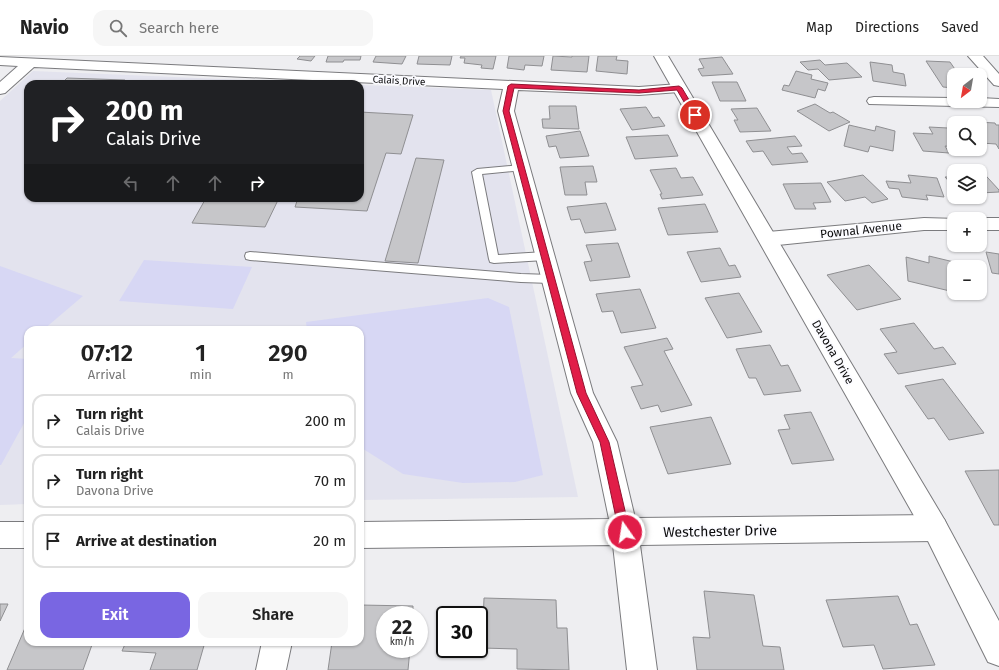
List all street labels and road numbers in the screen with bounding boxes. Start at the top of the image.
street label: Calais Drive [372,74,426,88]
street label: Pownal Avenue [819,219,903,241]
street label: Davona Drive [809,317,857,387]
street label: Westchester Drive [663,522,777,541]

